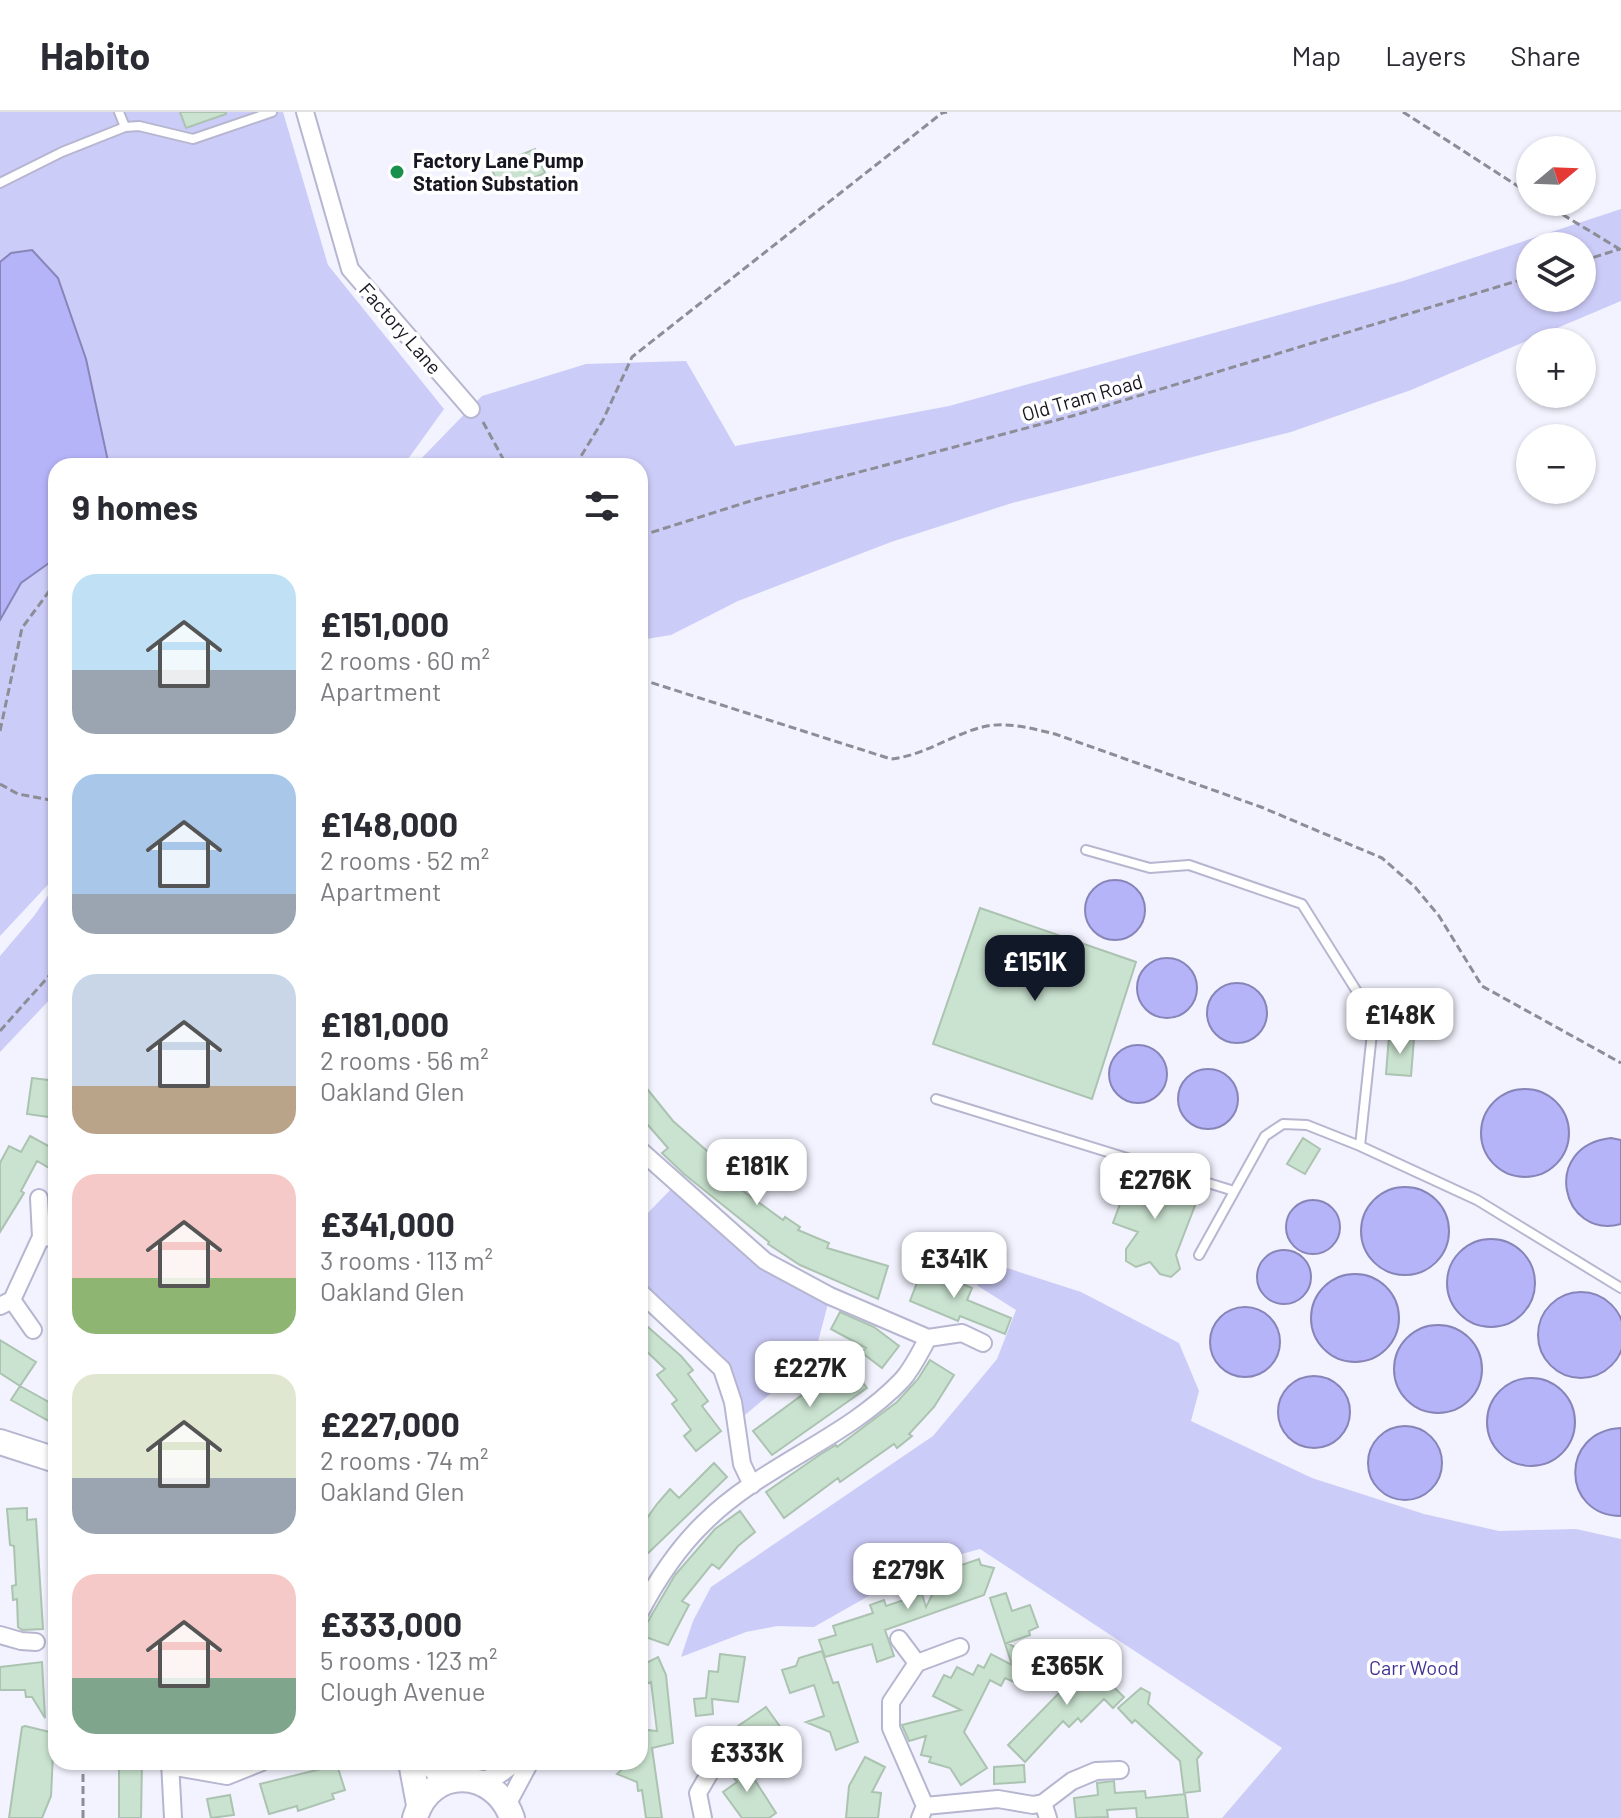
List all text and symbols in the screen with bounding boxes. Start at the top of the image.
text: Habito [40,32,150,78]
text: Map [1291,38,1341,72]
text: Layers [1385,38,1466,72]
text: Share [1510,38,1581,72]
north arrow [1516,136,1596,216]
map controls [1516,136,1596,504]
place label: Factory Lane Pump Station Substation [413,148,584,195]
marker: Factory Lane Pump Station Substation [388,163,406,181]
button: layers [1516,232,1596,312]
street label: Factory Lane [355,277,447,379]
button: + [1516,328,1596,408]
street label: Old Tram Road [1019,368,1145,426]
button: − [1516,424,1596,504]
icon: filters [580,484,624,528]
text: 9 homes [72,486,198,527]
text: £151,000 [320,603,449,644]
icon: home [136,606,232,702]
text: 2 rooms · 60 m² [320,644,490,675]
text: Apartment [320,675,441,706]
text: £148,000 [320,803,458,844]
icon: home [136,806,232,902]
text: 2 rooms · 52 m² [320,844,489,875]
text: Apartment [320,875,441,906]
pin: £151K [979,935,1091,1003]
text: £151K [1003,945,1067,976]
pin: £148K [1344,988,1456,1056]
text: £148K [1364,998,1436,1029]
text: £181,000 [320,1003,449,1044]
icon: home [136,1006,232,1102]
text: 2 rooms · 56 m² [320,1044,489,1075]
text: Oakland Glen [320,1075,465,1106]
pin: £181K [701,1139,813,1207]
text: £181K [725,1149,789,1180]
pin: £276K [1099,1153,1211,1221]
text: £276K [1118,1163,1192,1194]
text: £341,000 [320,1203,455,1244]
icon: home [136,1206,232,1302]
pin: £341K [898,1232,1010,1300]
text: £341K [920,1242,988,1273]
text: 3 rooms · 113 m² [320,1244,493,1275]
text: Oakland Glen [320,1275,465,1306]
pin: £227K [754,1341,866,1409]
text: £227K [773,1351,847,1382]
text: £227,000 [320,1403,460,1444]
icon: home [136,1406,232,1502]
text: 2 rooms · 74 m² [320,1444,488,1475]
text: Oakland Glen [320,1475,465,1506]
pin: £279K [852,1543,964,1611]
text: £279K [871,1553,945,1584]
text: £333,000 [320,1603,462,1644]
icon: home [136,1606,232,1702]
pin: £365K [1011,1639,1123,1707]
text: 5 rooms · 123 m² [320,1644,498,1675]
text: £365K [1030,1649,1104,1680]
park label: Carr Wood [1369,1655,1459,1679]
text: Clough Avenue [320,1675,486,1706]
pin: £333K [691,1726,803,1794]
text: £333K [710,1736,784,1767]

